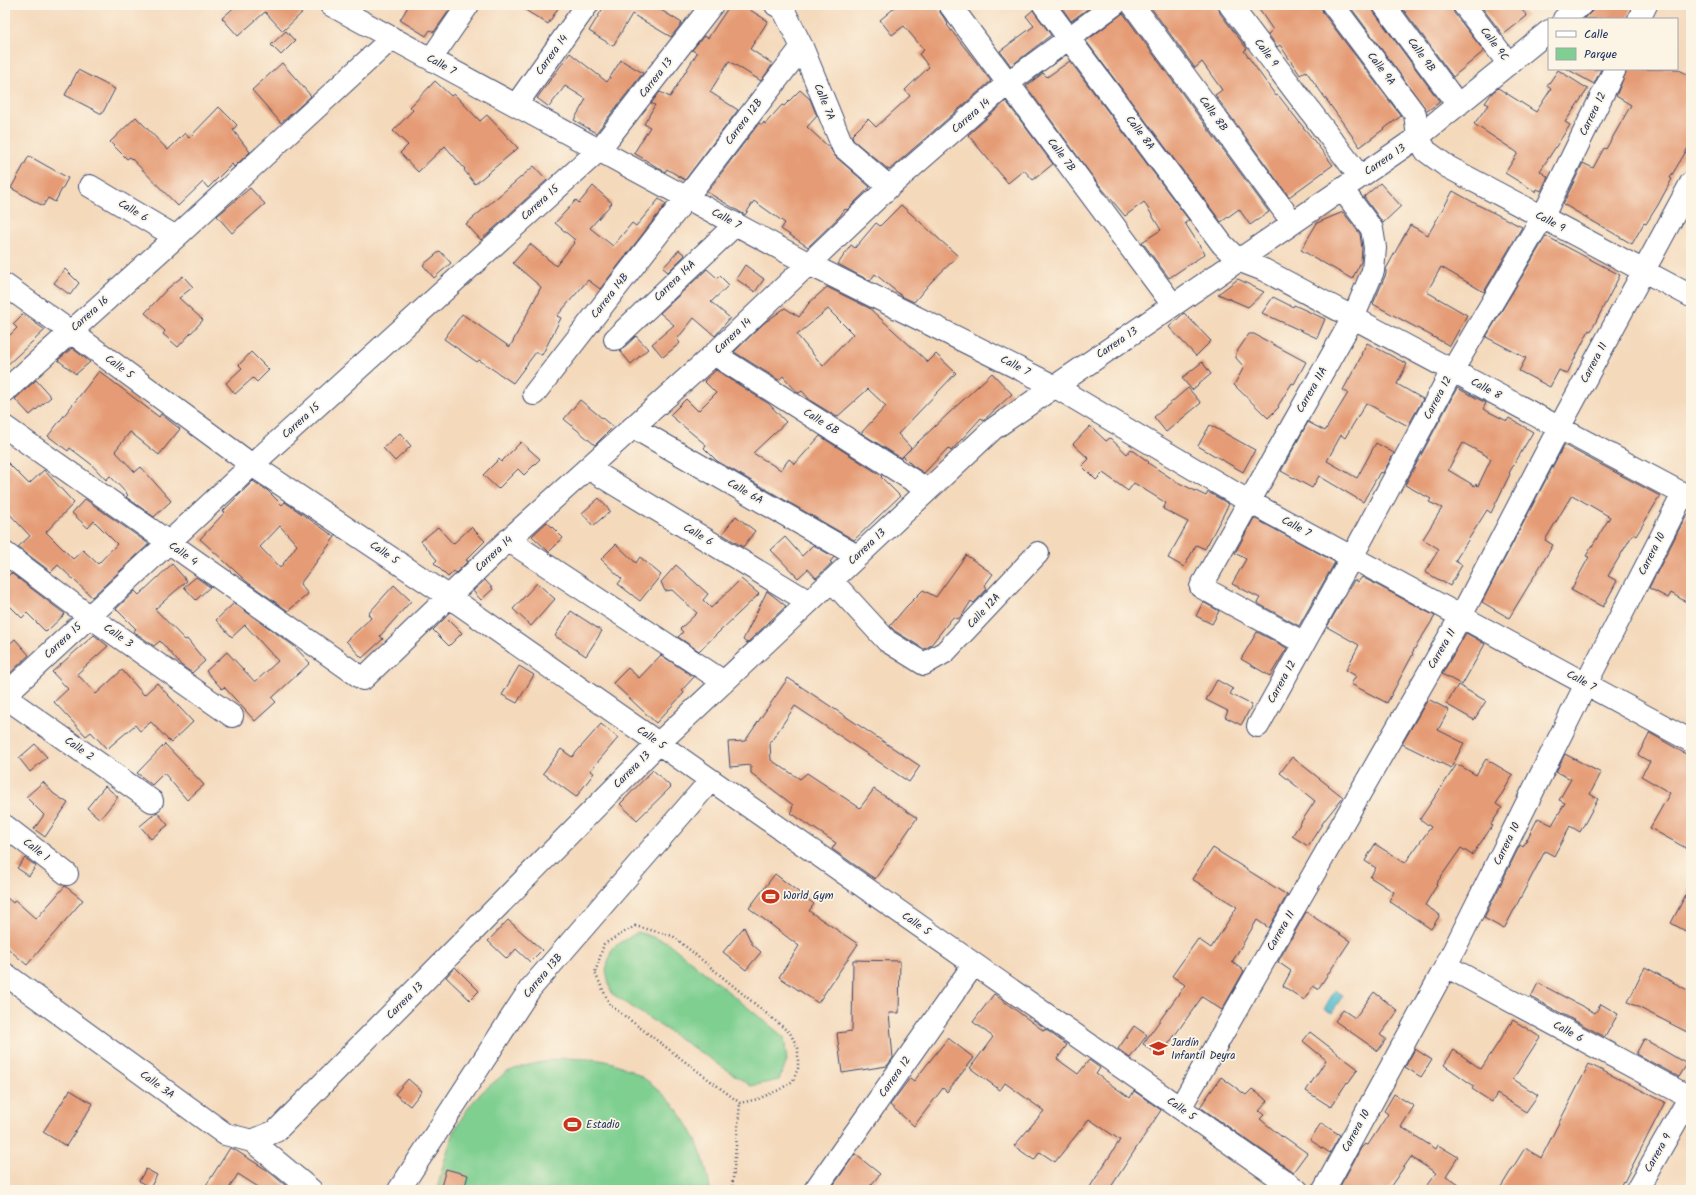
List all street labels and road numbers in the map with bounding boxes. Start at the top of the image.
street label: Calle 9C [1475,23,1513,65]
street label: Carrera 14 [531,31,573,79]
street label: Calle 9B [1402,34,1440,76]
street label: Calle 9 [1249,35,1283,72]
street label: Calle 9A [1362,48,1400,90]
street label: Calle 7 [423,50,460,81]
street label: Carrera 13 [634,54,678,102]
street label: Calle 7A [808,81,840,123]
street label: Carrera 12 [1575,89,1611,139]
street label: Calle 8B [1194,92,1232,136]
street label: Carrera 14 [947,94,995,138]
street label: Carrera 12B [721,95,767,149]
street label: Calle 8A [1121,112,1159,155]
street label: Calle 7B [1042,134,1080,176]
street label: Carrera 13 [1361,139,1409,181]
street label: Carrera 15 [517,180,564,225]
street label: Calle 6 [114,195,152,227]
street label: Calle 7 [708,204,745,235]
street label: Calle 9 [1532,207,1569,238]
street label: Carrera 14A [650,256,701,306]
street label: Carrera 14B [586,269,634,323]
street label: Carrera 16 [67,292,113,336]
street label: Carrera 14 [710,313,756,359]
street label: Carrera 13 [1093,322,1141,364]
street label: Carrera 11 [1576,339,1612,387]
street label: Calle 5 [101,350,138,384]
street label: Calle 7 [997,351,1034,382]
street label: Carrera 11A [1292,363,1333,416]
street label: Carrera 12 [1419,373,1457,423]
street label: Calle 8 [1467,373,1505,405]
street label: Carrera 15 [278,398,325,443]
street label: Calle 6B [799,404,843,440]
street label: Calle 6A [723,474,767,510]
street label: Calle 7 [1278,512,1315,543]
street label: Calle 6 [679,519,717,551]
street label: Carrera 13 [844,524,890,570]
street label: Carrera 10 [1634,529,1671,579]
street label: Carrera 14 [471,531,517,577]
street label: Calle 5 [366,536,403,570]
street label: Calle 4 [165,537,201,571]
street label: Calle 12A [963,589,1005,633]
street label: Carrera 15 [40,618,87,663]
street label: Calle 3 [99,619,137,653]
street label: Carrera 11 [1423,625,1461,673]
street label: Carrera 12 [1263,657,1301,707]
street label: Calle 7 [1563,666,1600,697]
street label: Calle 5 [633,721,670,755]
street label: Calle 2 [60,732,98,766]
street label: Carrera 13 [609,747,655,793]
street label: Carrera 10 [1489,819,1525,869]
street label: Calle 1 [19,834,53,866]
street label: Calle 5 [898,907,935,941]
street label: Carrera 11 [1262,907,1300,955]
street label: Carrera 13B [519,950,567,1002]
street label: Carrera 13 [382,978,428,1024]
street label: Calle 6 [1549,1016,1587,1048]
street label: Carrera 12 [874,1053,916,1101]
street label: Calle 3A [136,1066,179,1104]
street label: Calle 5 [1163,1092,1200,1126]
street label: Carrera 10 [1337,1106,1375,1156]
street label: Carrera 9 [1640,1130,1677,1176]

